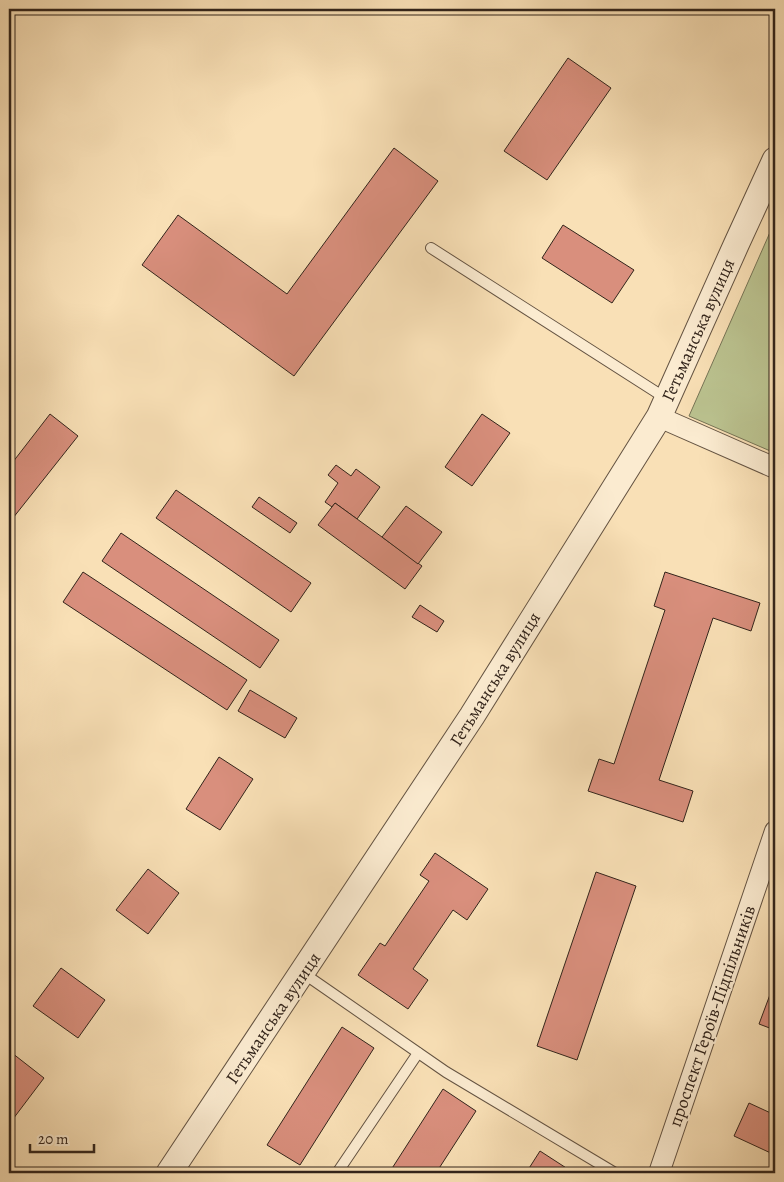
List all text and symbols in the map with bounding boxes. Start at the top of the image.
street label: Гетьманська вулиця [656,255,740,405]
street label: Гетьманська вулиця [444,607,546,751]
street label: проспект Героїв-Підпільників [663,902,761,1130]
street label: Гетьманська вулиця [220,947,326,1089]
scale bar [30,1122,94,1154]
text: 20 m [38,1129,69,1149]

